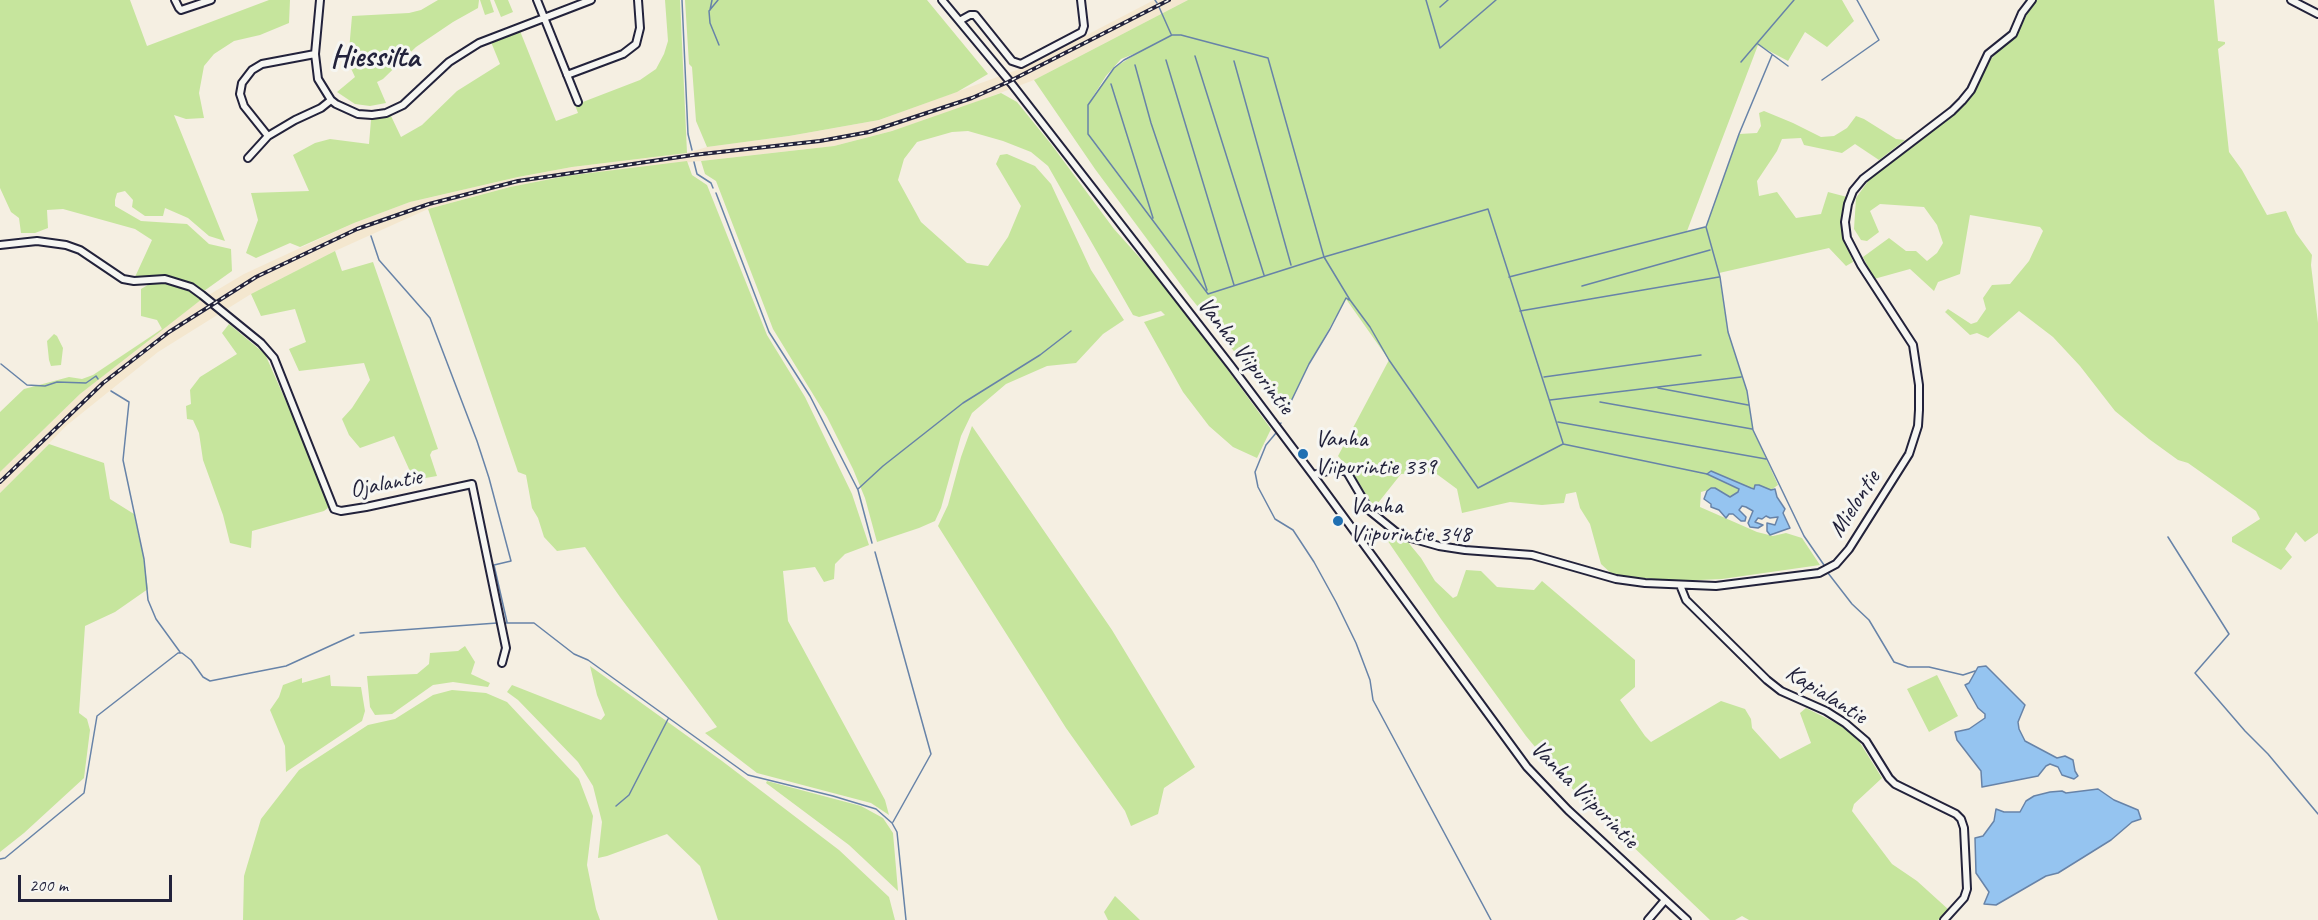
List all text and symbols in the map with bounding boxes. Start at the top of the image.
district label: Hiessilta [331,40,419,76]
street label: Vanha Viipurintie [1190,292,1300,420]
place label: Vanha Viipurintie 339 [1315,426,1436,482]
marker: Vanha Viipurintie 339 [1296,447,1310,461]
street label: Ojalantie [348,463,424,505]
street label: Mielontie [1823,465,1887,543]
place label: Vanha Viipurintie 348 [1350,493,1471,549]
marker: Vanha Viipurintie 348 [1331,514,1345,528]
street label: Kapialantie [1780,659,1872,731]
street label: Vanha Viipurintie [1524,735,1644,855]
scale bar [21,863,176,901]
text: 200 m [29,874,68,896]

